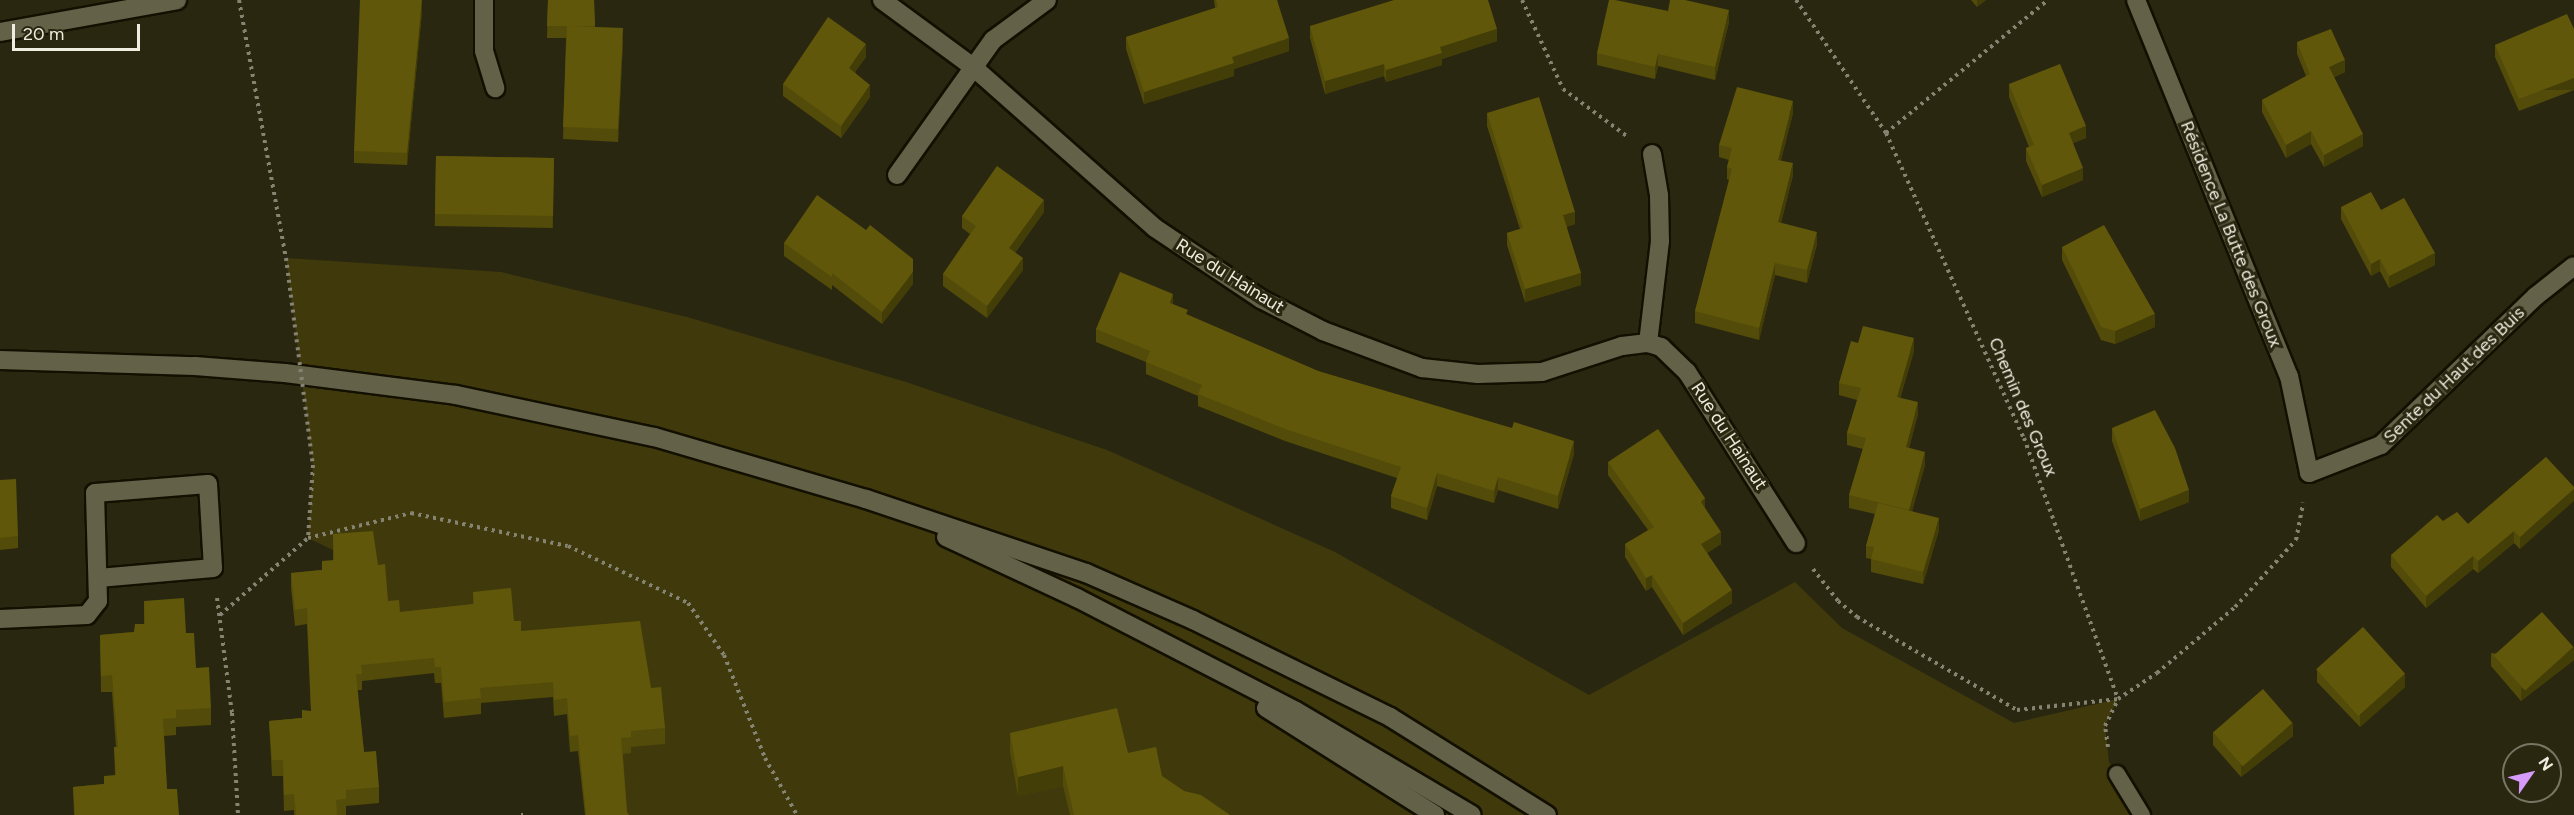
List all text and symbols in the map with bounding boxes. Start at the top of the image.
scale bar [15,12,142,50]
text: 20 m [23,23,64,45]
street label: Résidence La Butte des Groux [2176,118,2286,350]
street label: Rue du Hainaut [1172,234,1288,318]
street label: Sente du Haut des Buis [2379,302,2529,448]
street label: Chemin des Groux [1984,334,2062,480]
street label: Rue du Hainaut [1686,378,1772,494]
north arrow [2502,743,2562,803]
text: N [2534,753,2557,774]

